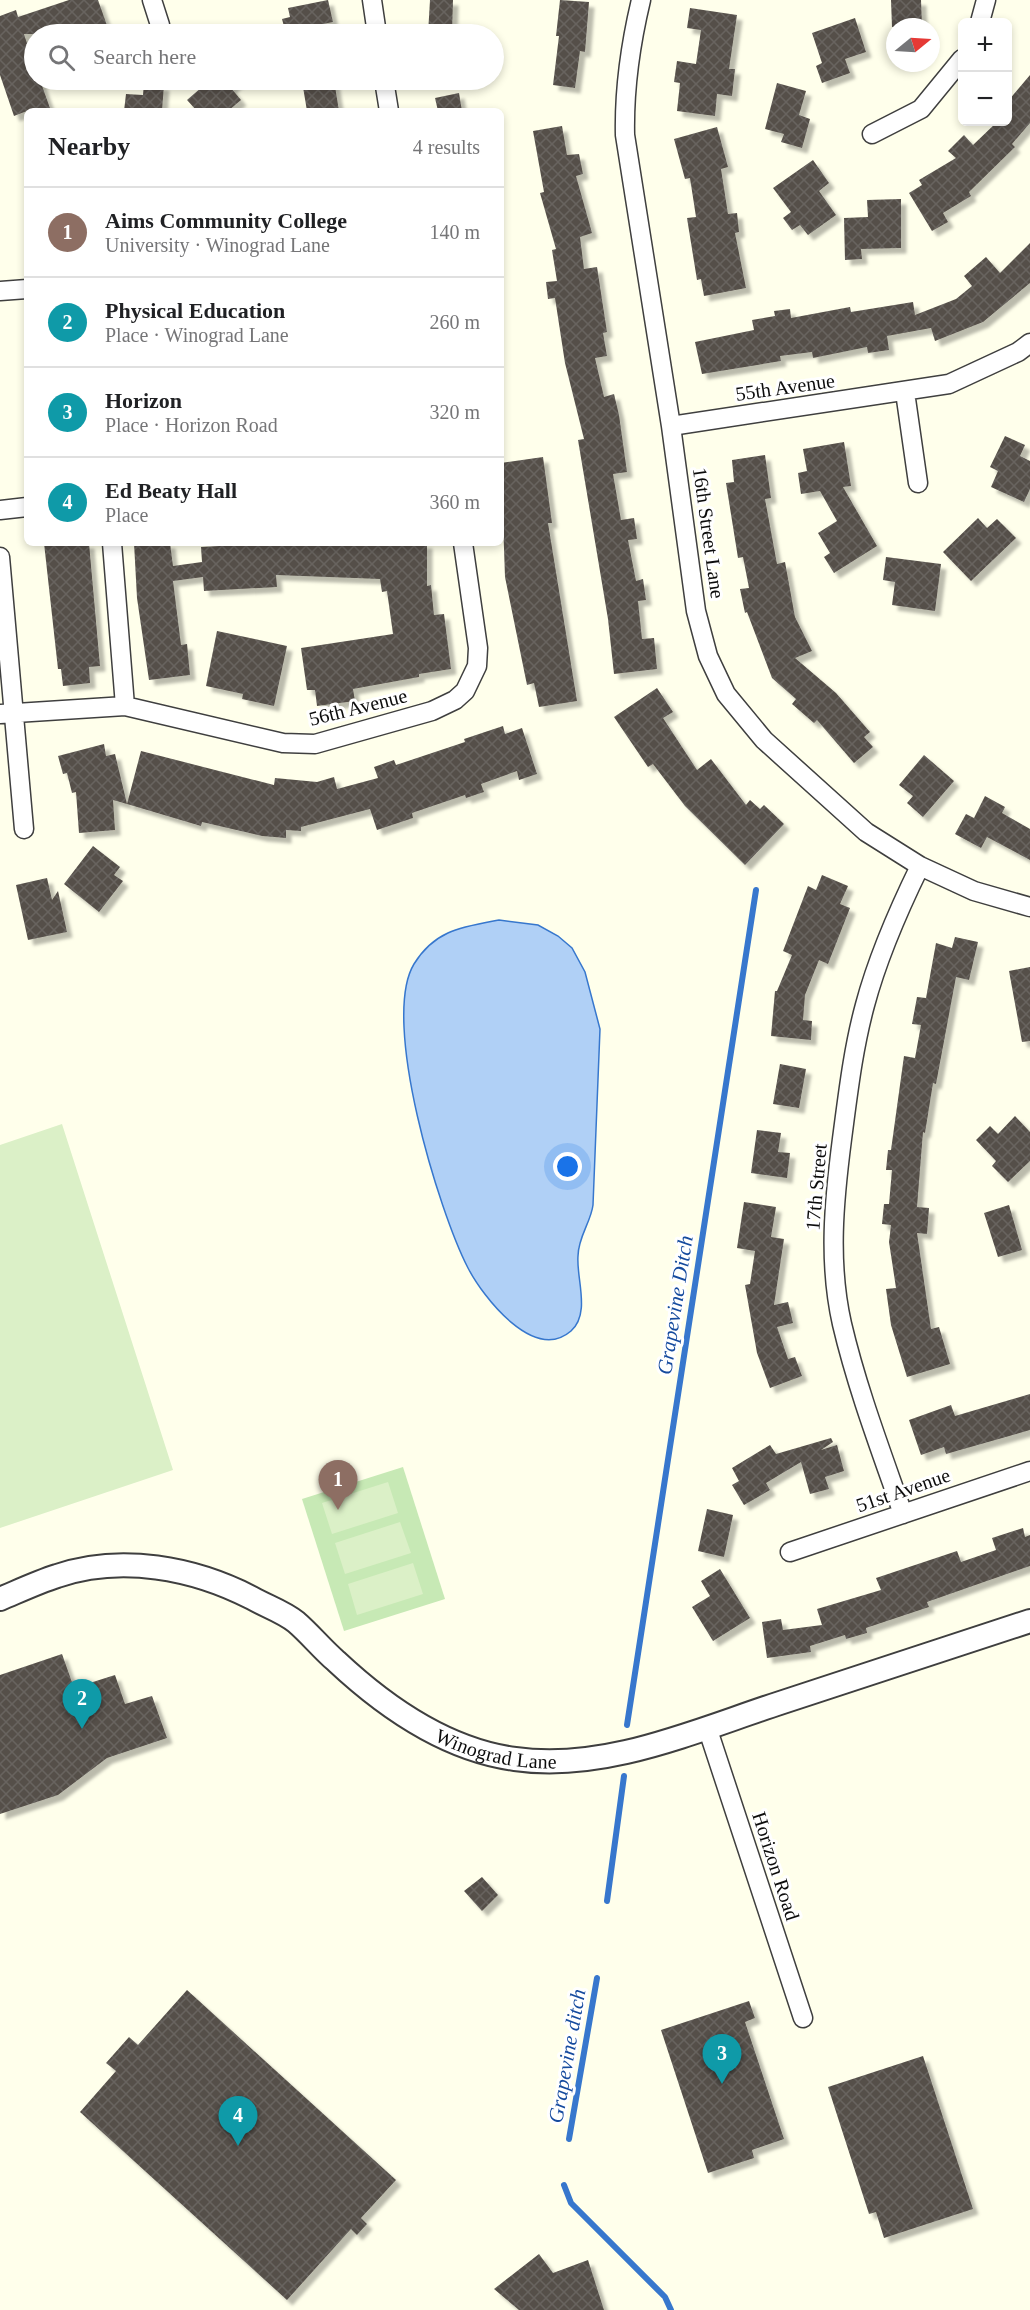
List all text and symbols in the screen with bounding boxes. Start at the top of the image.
north arrow [886,18,940,72]
map controls [958,18,1012,126]
button: + [958,18,1012,72]
search box [24,24,504,90]
icon: search [45,41,78,74]
text: Search here [93,44,196,69]
button: − [958,72,1012,126]
text: Nearby [48,132,130,161]
text: 4 results [413,136,480,158]
text: Aims Community College [105,208,347,233]
text: 1 [63,221,73,243]
text: 140 m [429,221,480,243]
text: University · Winograd Lane [105,234,330,256]
text: Physical Education [105,298,285,323]
text: 2 [63,311,73,333]
text: 260 m [429,311,480,333]
text: Place · Winograd Lane [105,324,289,346]
street label: 55th Avenue [734,369,836,405]
text: Horizon [105,388,182,413]
text: 3 [63,401,73,423]
text: 320 m [429,401,480,423]
text: Place · Horizon Road [105,414,278,436]
street label: 16th Street Lane [689,466,729,600]
text: Ed Beaty Hall [105,478,237,503]
text: 4 [63,491,73,513]
text: 360 m [429,491,480,513]
text: Place [105,504,148,526]
street label: 56th Avenue [307,684,409,730]
street label: 17th Street [801,1142,831,1231]
your location [553,1152,582,1181]
water label: Grapevine Ditch [652,1234,698,1376]
pin: 1 [318,1460,358,1510]
street label: 51st Avenue [853,1464,953,1516]
pin: 2 [62,1680,101,1729]
street label: Winograd Lane [432,1724,557,1772]
street label: Horizon Road [748,1809,804,1923]
water label: Grapevine ditch [543,1987,591,2125]
pin: 3 [702,2034,742,2084]
pin: 4 [218,2096,258,2146]

